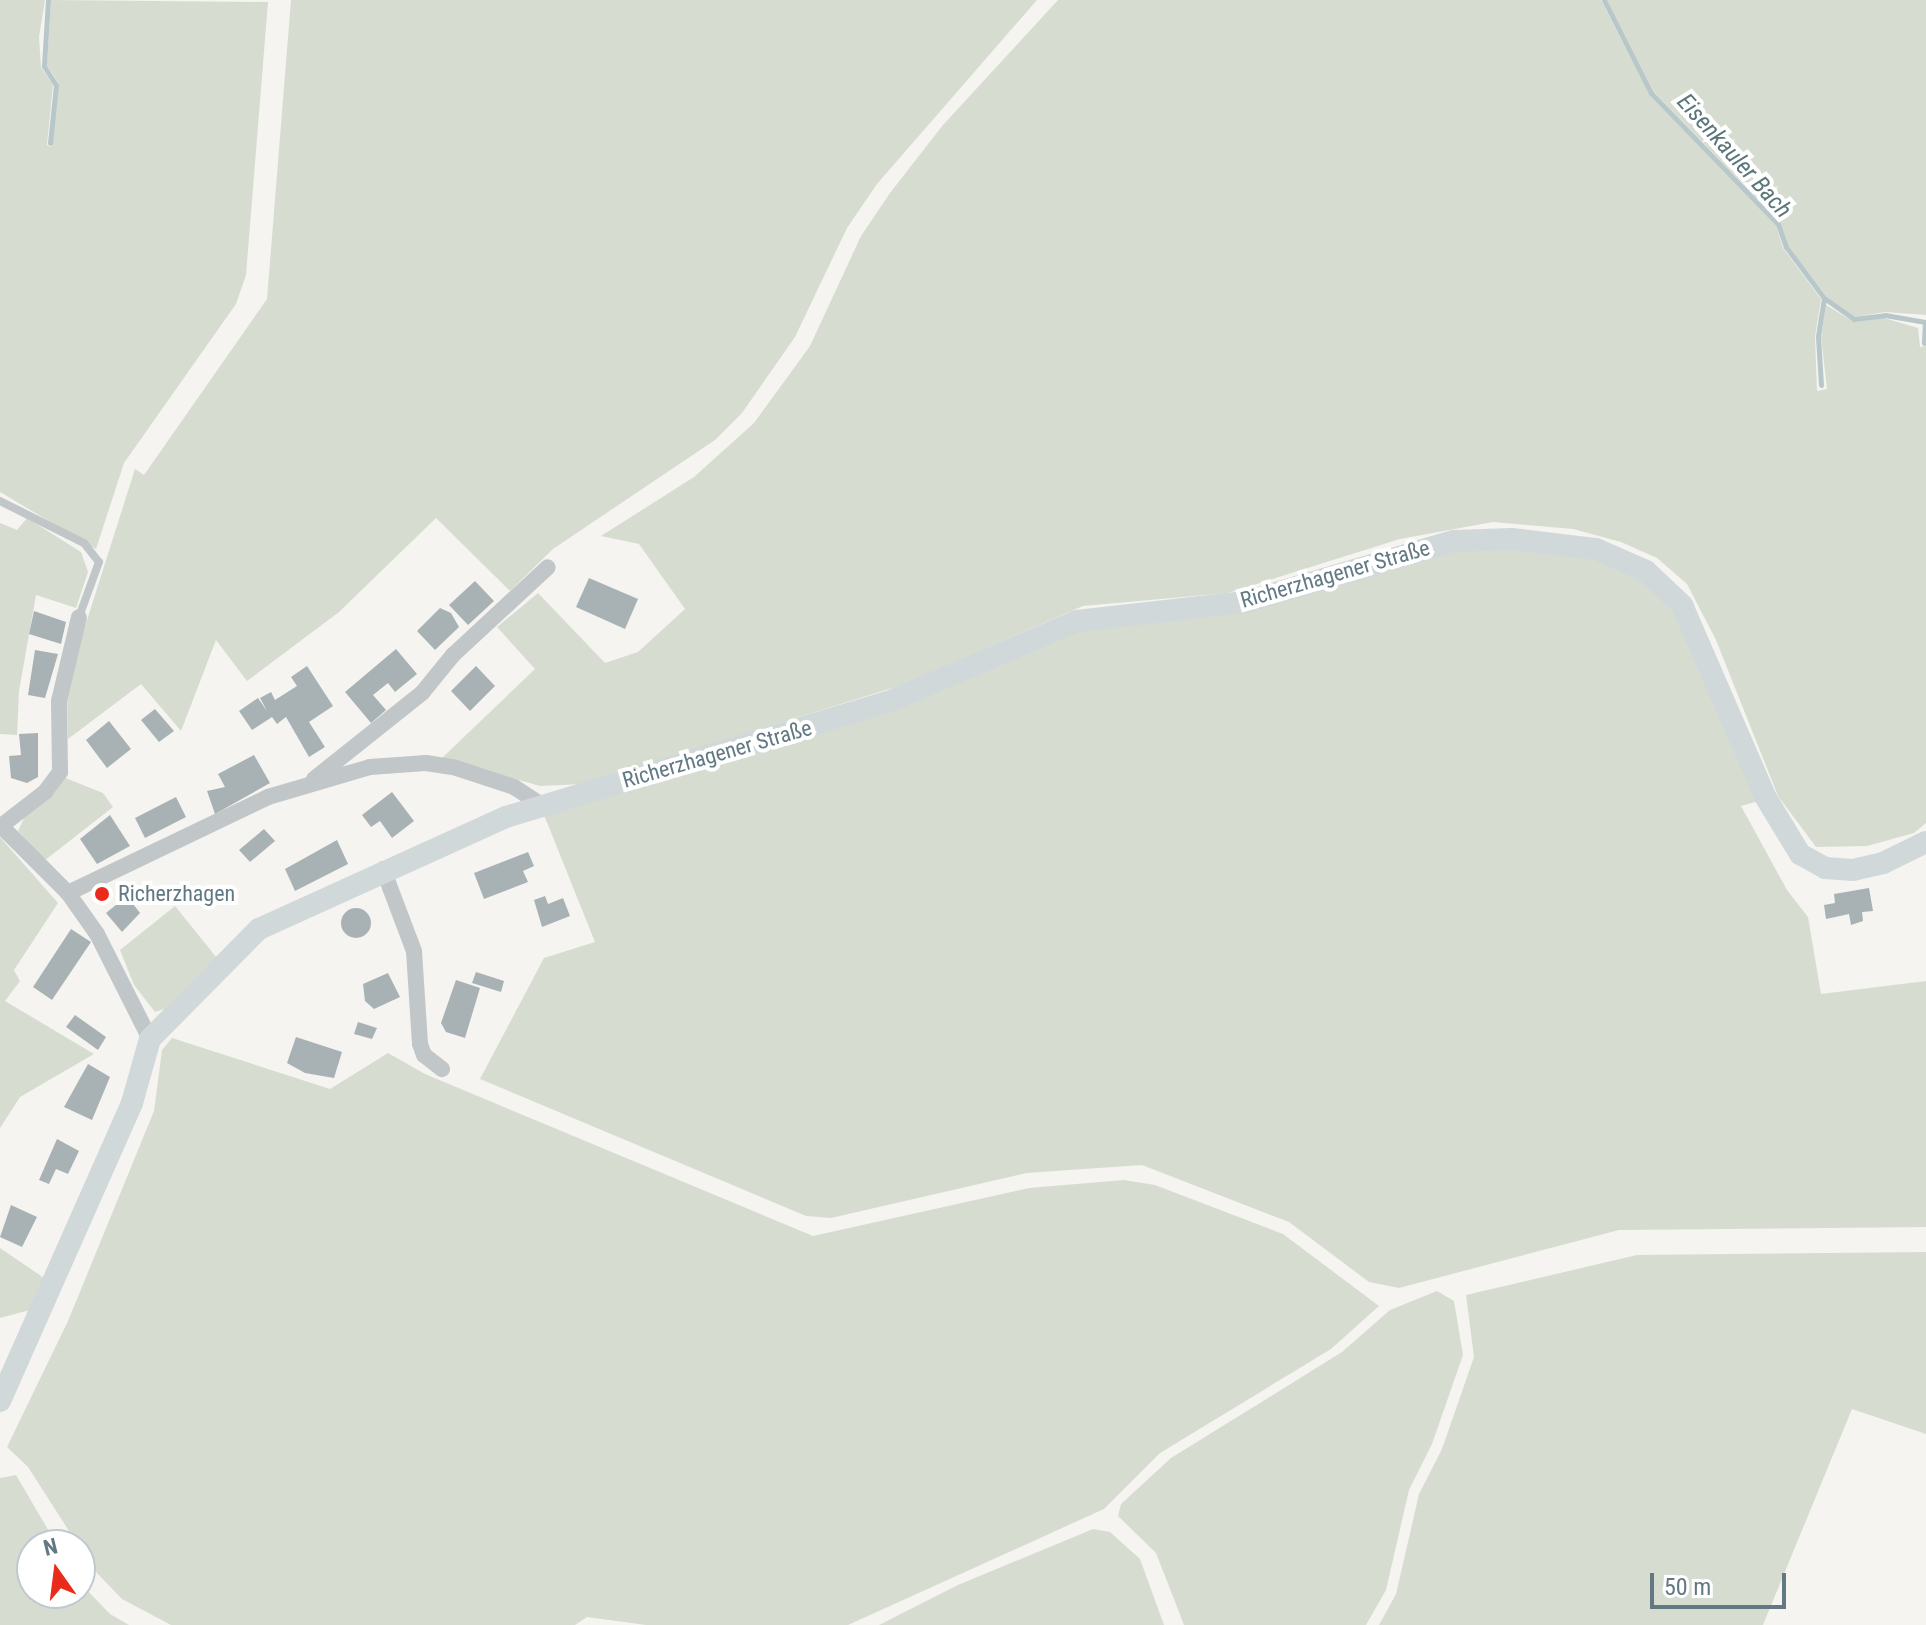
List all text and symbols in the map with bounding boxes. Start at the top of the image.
water label: Eisenkauler Bach [1671,88,1797,224]
street label: Richerzhagener Straße [1237,534,1433,614]
street label: Richerzhagener Straße [619,714,815,794]
place label: Richerzhagen [118,881,235,907]
marker: Richerzhagen [93,885,111,903]
north arrow [16,1529,96,1609]
text: N [41,1533,60,1561]
scale bar [1654,1557,1790,1607]
text: 50 m [1664,1573,1711,1601]

